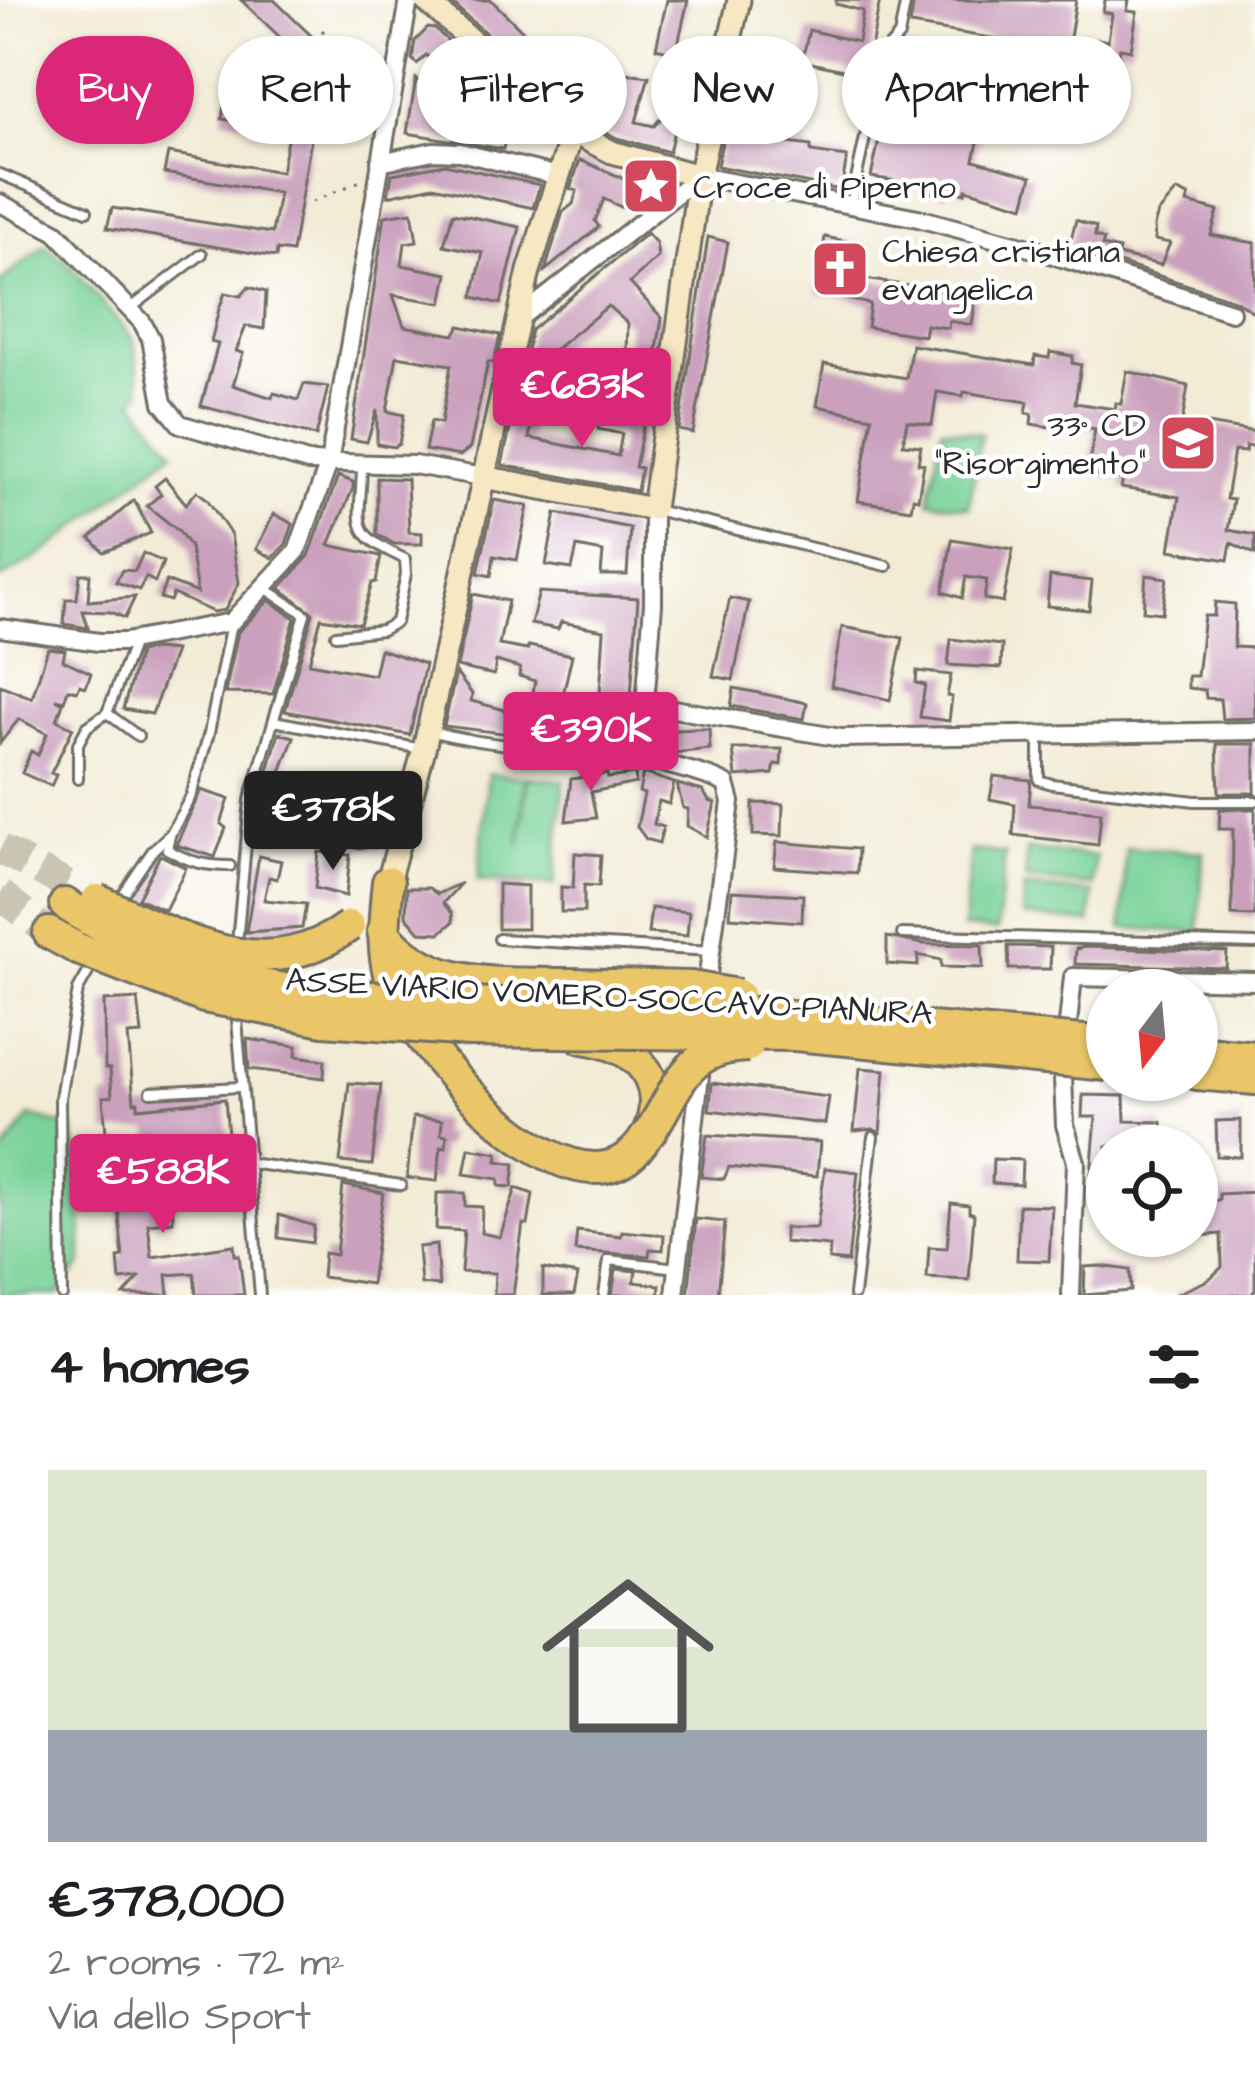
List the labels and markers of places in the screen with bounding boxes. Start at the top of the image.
place icon: Croce di Piperno [620,155,682,217]
place label: Croce di Piperno [693,165,956,211]
place label: Chiesa cristiana evangelica [882,229,1120,315]
church icon: Chiesa cristiana evangelica [809,238,871,300]
pin: €683K [498,348,666,450]
place label: 33° CD "Risorgimento" [935,403,1146,489]
school or university icon: 33° CD "Risorgimento" [1157,412,1219,474]
pin: €390K [507,692,675,794]
pin: €378K [249,771,417,873]
pin: €588K [79,1134,247,1236]

